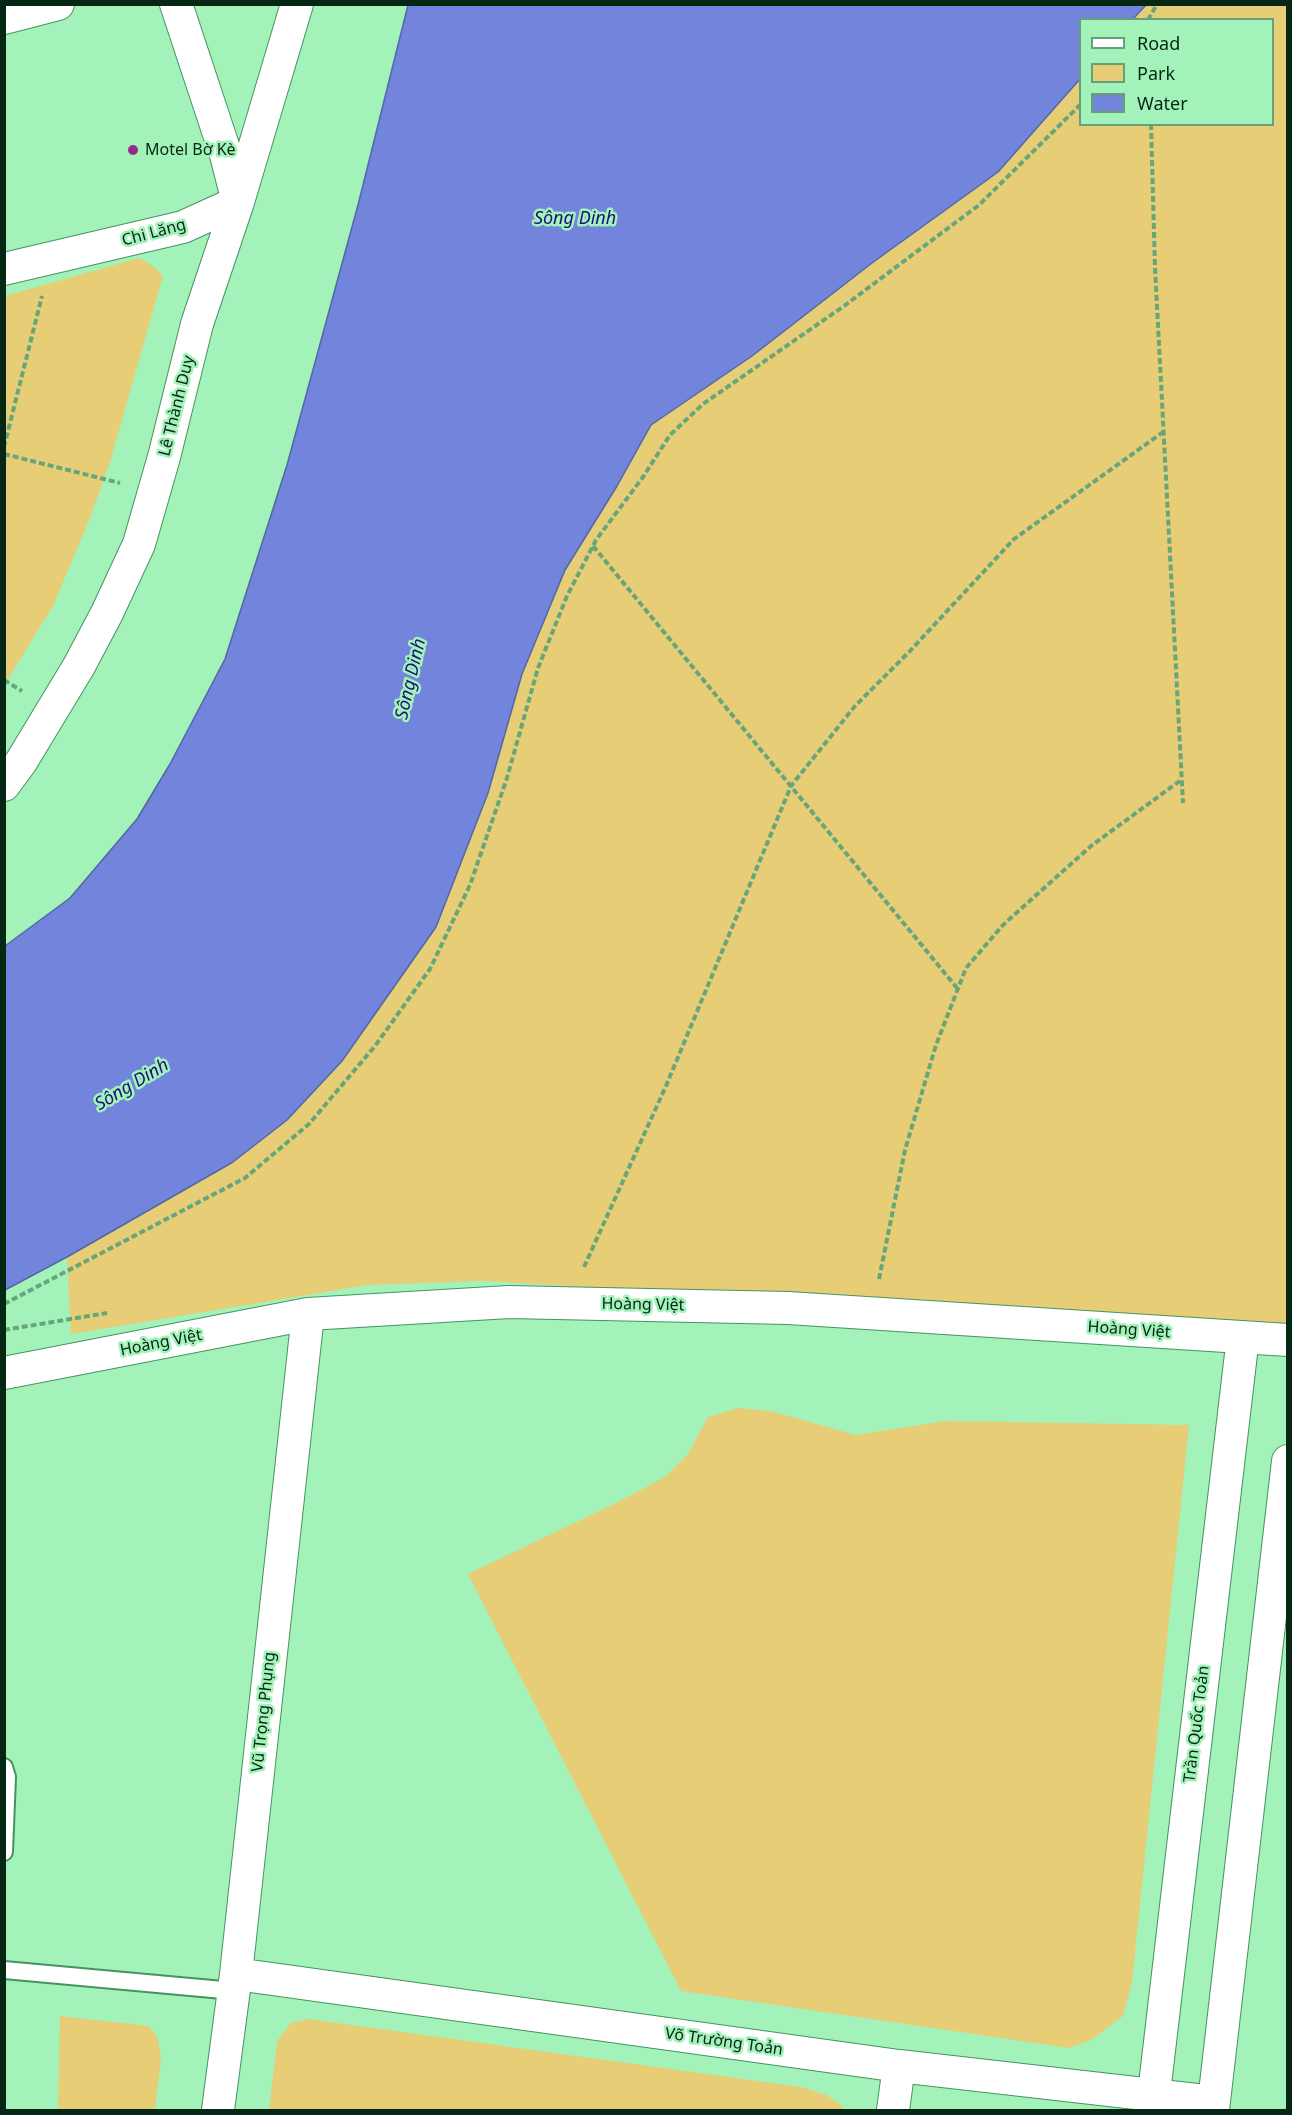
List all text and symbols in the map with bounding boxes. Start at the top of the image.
legend [1079,18,1274,126]
text: Road [1137,31,1180,55]
text: Park [1137,61,1175,85]
text: Water [1137,91,1188,115]
place label: Motel Bờ Kè [145,140,236,160]
marker: Motel Bờ Kè [126,143,140,157]
water label: Sông Dinh [534,208,616,230]
street label: Chi Lăng [120,215,188,251]
street label: Lê Thành Duy [155,354,199,458]
water label: Sông Dinh [391,637,431,721]
water label: Sông Dinh [91,1055,173,1115]
street label: Hoàng Việt [601,1295,685,1315]
street label: Hoàng Việt [1087,1318,1171,1342]
street label: Hoàng Việt [118,1326,204,1360]
street label: Vũ Trọng Phụng [248,1651,280,1773]
street label: Trần Quốc Toản [1180,1664,1214,1784]
street label: Võ Trường Toản [664,2024,784,2060]

